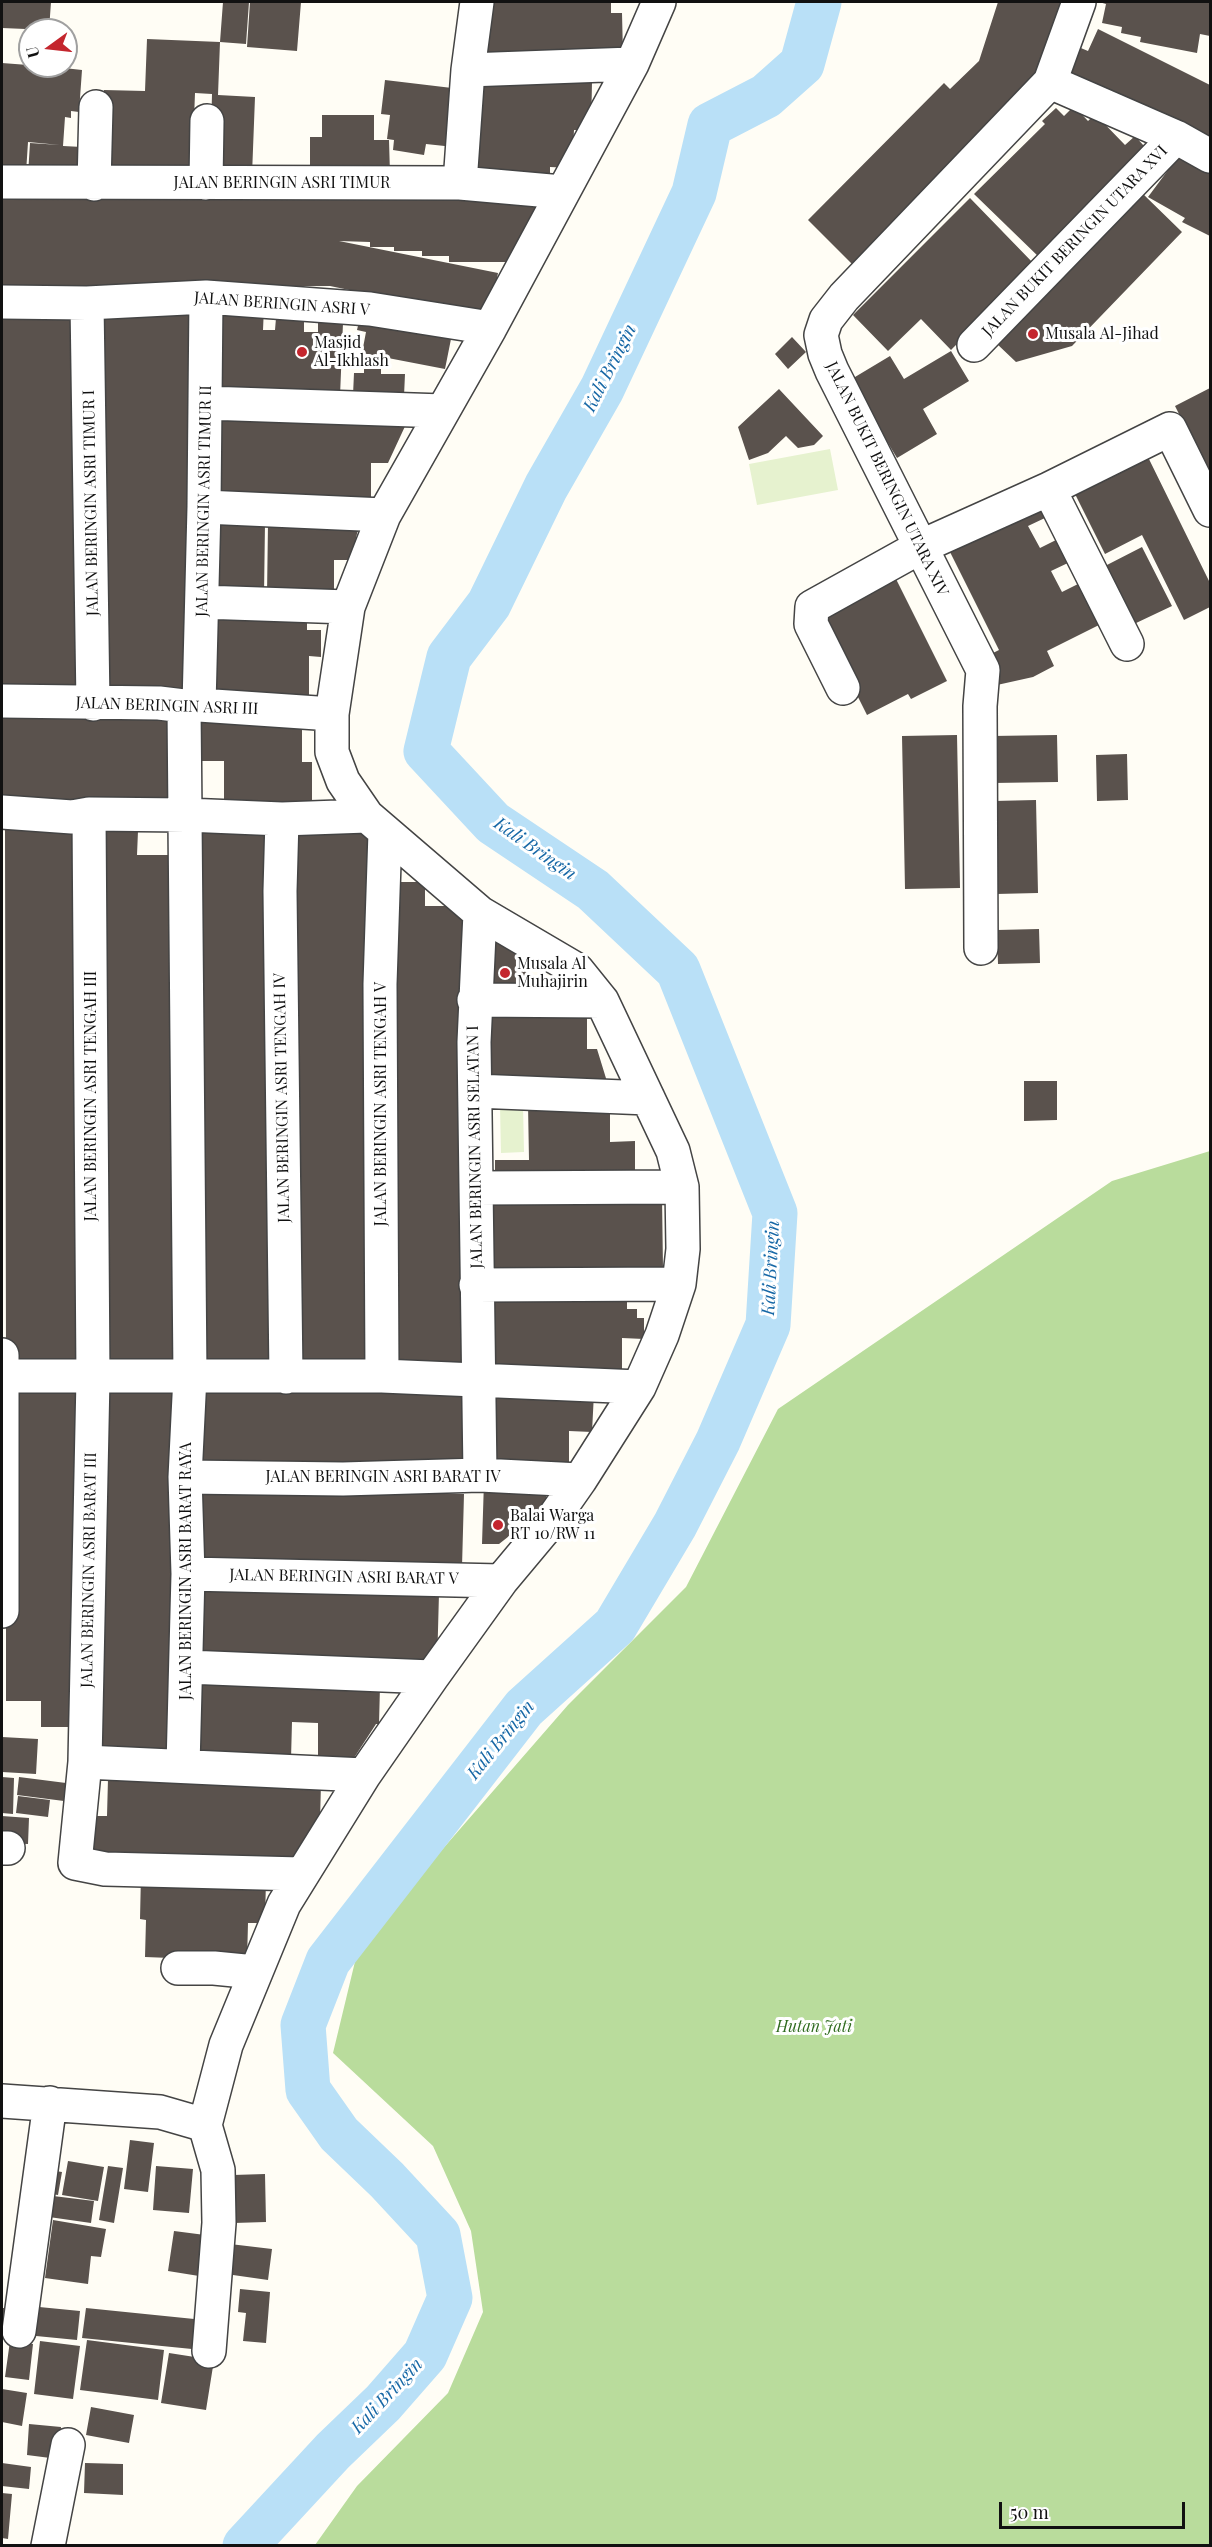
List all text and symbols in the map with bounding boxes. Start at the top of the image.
north arrow [18,18,78,78]
text: U [20,44,44,60]
street label: JALAN BUKIT BERINGIN UTARA XVI [978,141,1172,341]
street label: JALAN BERINGIN ASRI TIMUR [174,173,390,193]
street label: JALAN BERINGIN ASRI V [193,288,371,320]
water label: Kali Bringin [579,321,641,415]
place label: Musala Al-Jihad [1045,324,1159,344]
marker: Musala Al-Jihad [1026,327,1040,341]
place label: Masjid Al-Ikhlash [314,333,389,371]
marker: Masjid Al-Ikhlash [295,345,309,359]
street label: JALAN BUKIT BERINGIN UTARA XIV [822,359,952,599]
street label: JALAN BERINGIN ASRI TIMUR II [192,385,216,617]
street label: JALAN BERINGIN ASRI TIMUR I [79,390,103,616]
street label: JALAN BERINGIN ASRI III [75,693,259,719]
water label: Kali Bringin [490,813,580,885]
place label: Musala Al Muhajirin [517,954,588,992]
marker: Musala Al Muhajirin [498,966,512,980]
street label: JALAN BERINGIN ASRI TENGAH III [81,971,101,1221]
street label: JALAN BERINGIN ASRI TENGAH IV [270,973,294,1223]
street label: JALAN BERINGIN ASRI TENGAH V [371,982,391,1226]
street label: JALAN BERINGIN ASRI SELATAN I [463,1025,487,1269]
water label: Kali Bringin [758,1220,784,1316]
street label: JALAN BERINGIN ASRI BARAT RAYA [176,1442,196,1700]
street label: JALAN BERINGIN ASRI BARAT III [77,1452,101,1688]
street label: JALAN BERINGIN ASRI BARAT IV [266,1467,500,1487]
place label: Balai Warga RT 10/RW 11 [510,1506,595,1544]
marker: Balai Warga RT 10/RW 11 [491,1518,505,1532]
street label: JALAN BERINGIN ASRI BARAT V [229,1565,459,1589]
water label: Kali Bringin [463,1696,539,1784]
park label: Hutan Jati [776,2017,852,2037]
water label: Kali Bringin [347,2354,427,2438]
scale bar [1002,2490,1188,2528]
text: 50 m [1010,2500,1049,2524]

